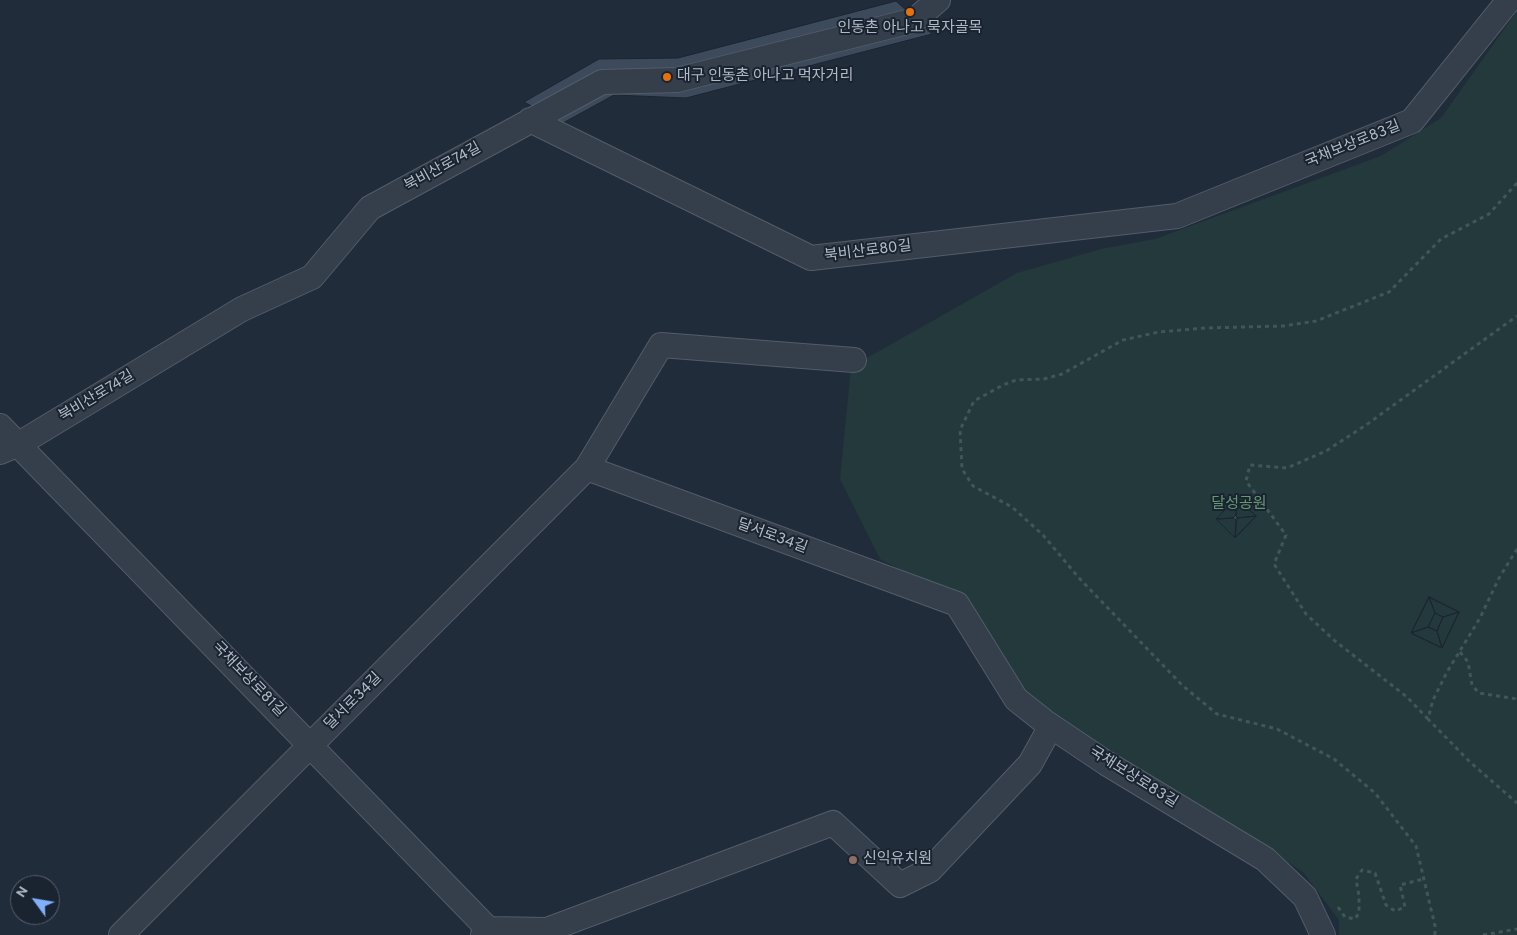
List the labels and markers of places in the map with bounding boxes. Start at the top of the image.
marker: 인동촌 아나고 묵자골목 [904,6,916,18]
place label: 인동촌 아나고 묵자골목 [837,20,983,38]
place label: 대구 인동촌 아나고 먹자거리 [677,68,853,86]
marker: 대구 인동촌 아나고 먹자거리 [661,71,673,83]
place label: 신익유치원 [863,851,932,869]
marker: 신익유치원 [847,854,859,866]

